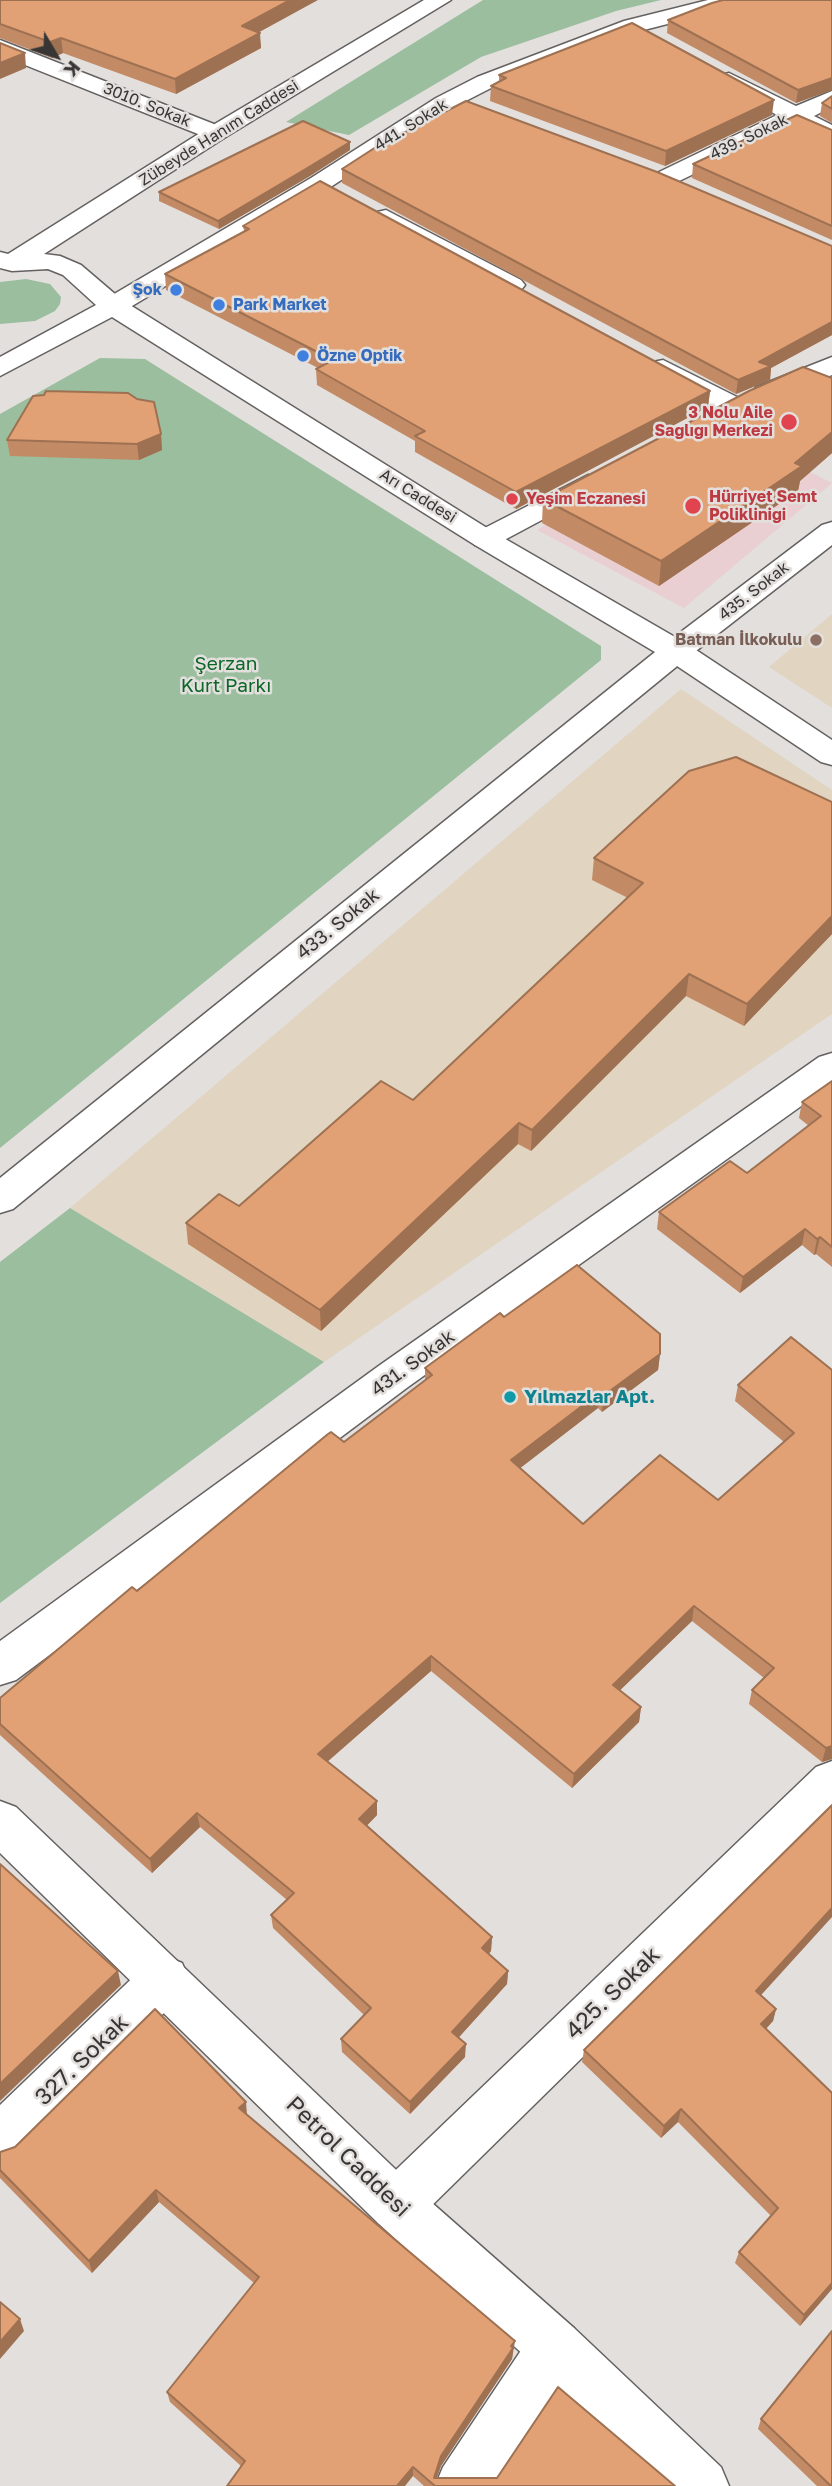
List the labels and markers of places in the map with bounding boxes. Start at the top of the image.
place label: Şok [132,280,162,300]
marker: Şok [168,282,184,298]
place label: Park Market [233,295,327,315]
marker: Park Market [211,297,227,313]
place label: Özne Optik [317,346,403,366]
marker: Özne Optik [295,348,311,364]
place label: 3 Nolu Aile Sağlığı Merkezi [654,403,773,441]
marker: 3 Nolu Aile Sağlığı Merkezi [779,412,799,432]
place label: Hürriyet Semt Polikliniği [709,487,817,525]
place label: Yeşim Eczanesi [526,489,646,509]
marker: Yeşim Eczanesi [504,491,520,507]
marker: Hürriyet Semt Polikliniği [683,496,703,516]
place label: Batman İlkokulu [675,630,802,650]
marker: Batman İlkokulu [808,632,824,648]
place label: Yılmazlar Apt. [524,1386,655,1408]
marker: Yılmazlar Apt. [502,1389,518,1405]

